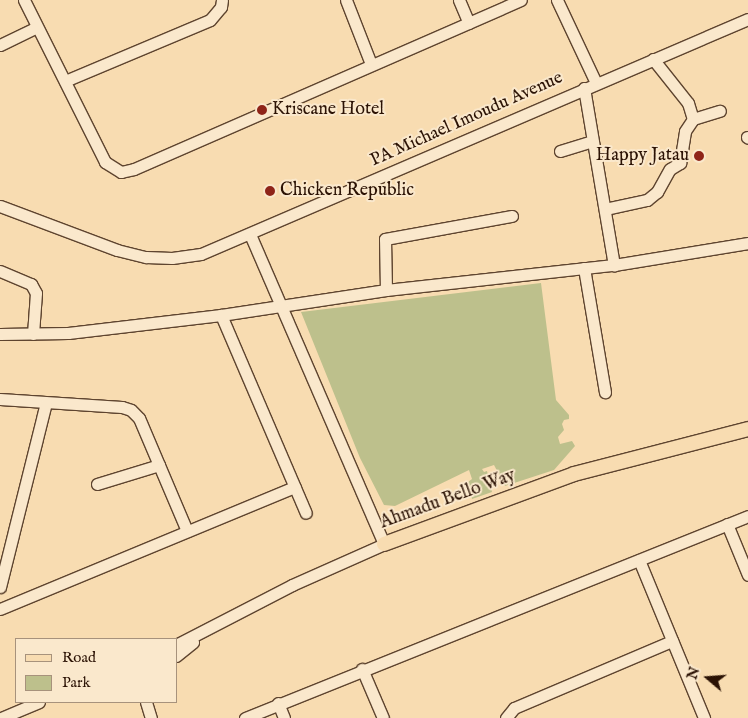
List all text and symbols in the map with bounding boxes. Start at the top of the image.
street label: PA Michael Imoudu Avenue [367,68,567,172]
place label: Kriscane Hotel [272,99,384,121]
marker: Kriscane Hotel [256,104,268,116]
place label: Happy Jatau [596,145,689,167]
marker: Happy Jatau [693,150,705,162]
place label: Chicken Republic [280,180,414,202]
marker: Chicken Republic [264,185,276,197]
street label: Ahmadu Bello Way [377,466,519,534]
legend [15,638,178,703]
text: Road [62,648,96,667]
north arrow [683,653,733,703]
text: N [683,665,704,682]
text: Park [62,673,91,692]

